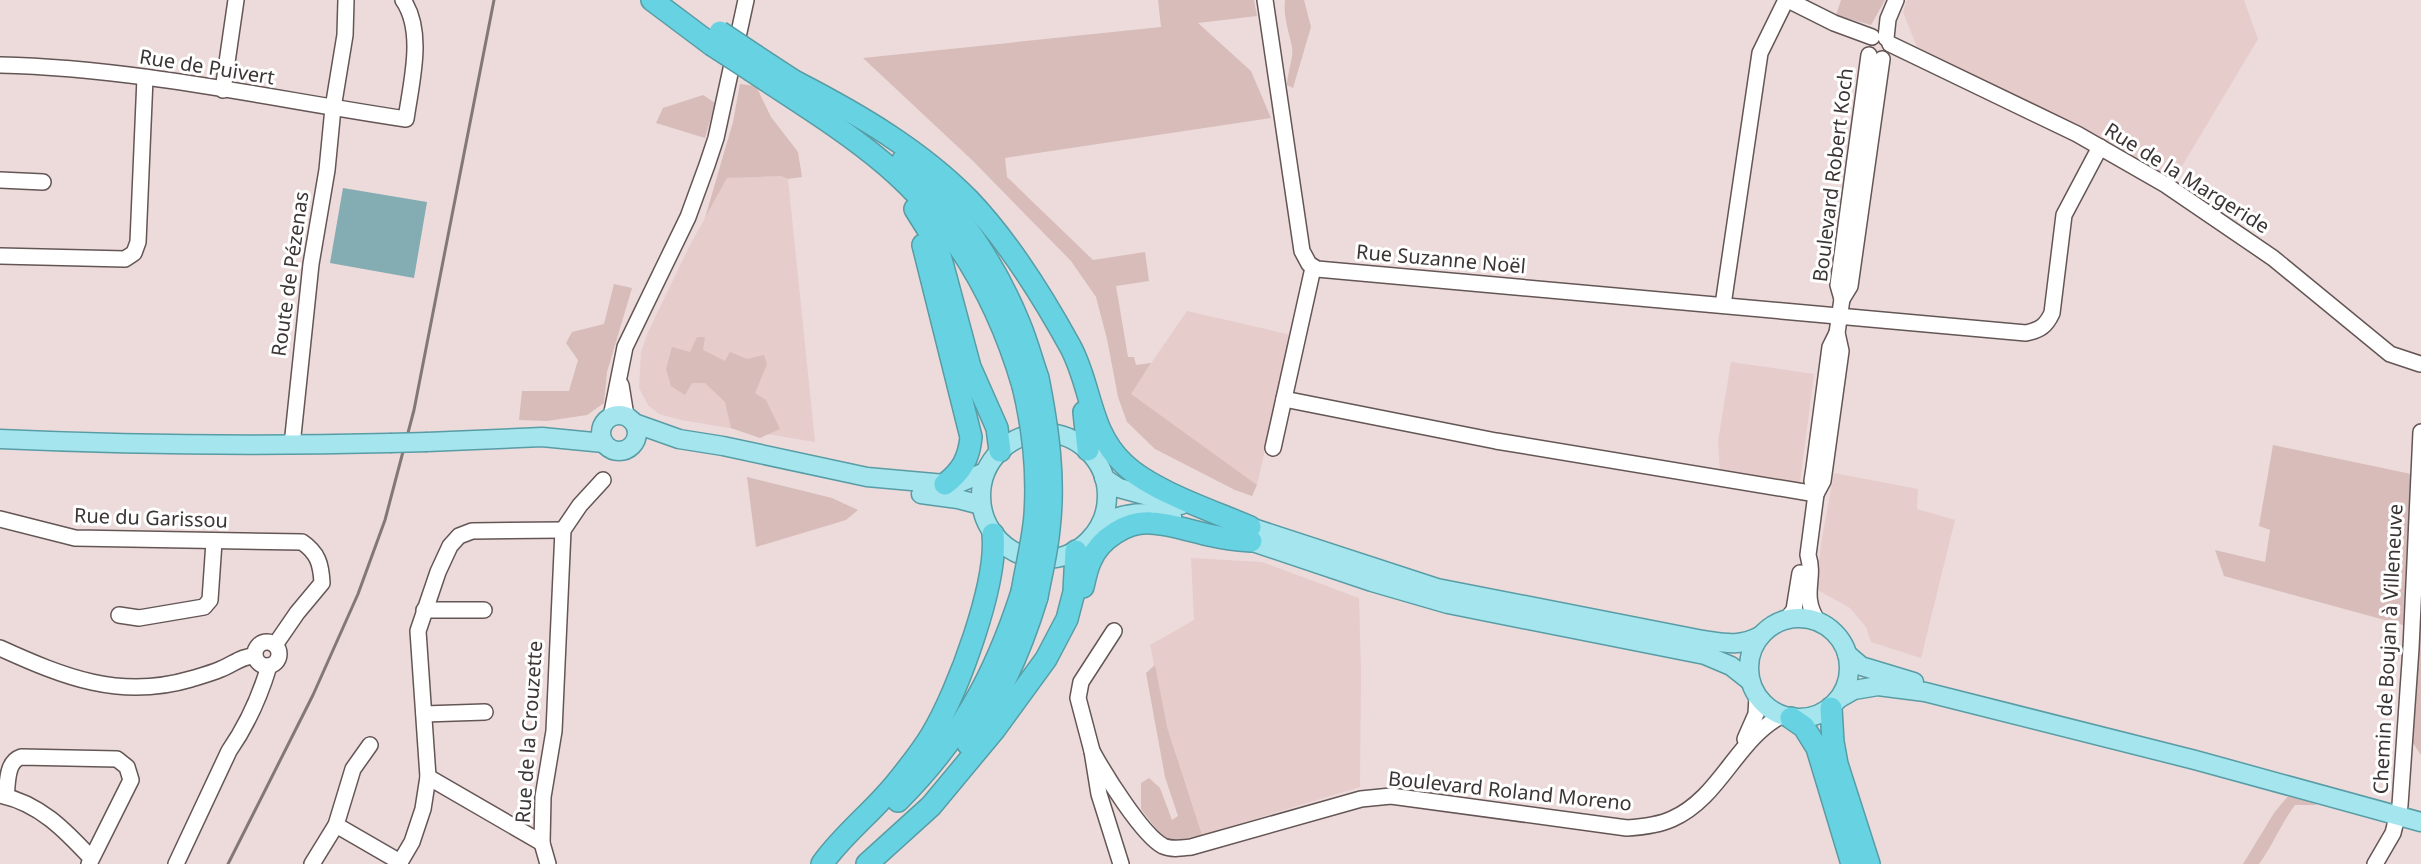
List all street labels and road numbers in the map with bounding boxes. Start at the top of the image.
street label: Rue de Puivert [138,42,277,91]
street label: Boulevard Robert Koch [1806,66,1859,284]
street label: Rue de la Margeride [2100,116,2275,239]
street label: Route de Pézenas [265,190,314,358]
street label: Rue Suzanne Noël [1355,238,1527,279]
street label: Rue du Garissou [74,501,228,534]
street label: Chemin de Boujan à Villeneuve [2366,503,2409,795]
street label: Rue de la Crouzette [509,640,548,824]
street label: Boulevard Roland Moreno [1387,764,1633,817]

